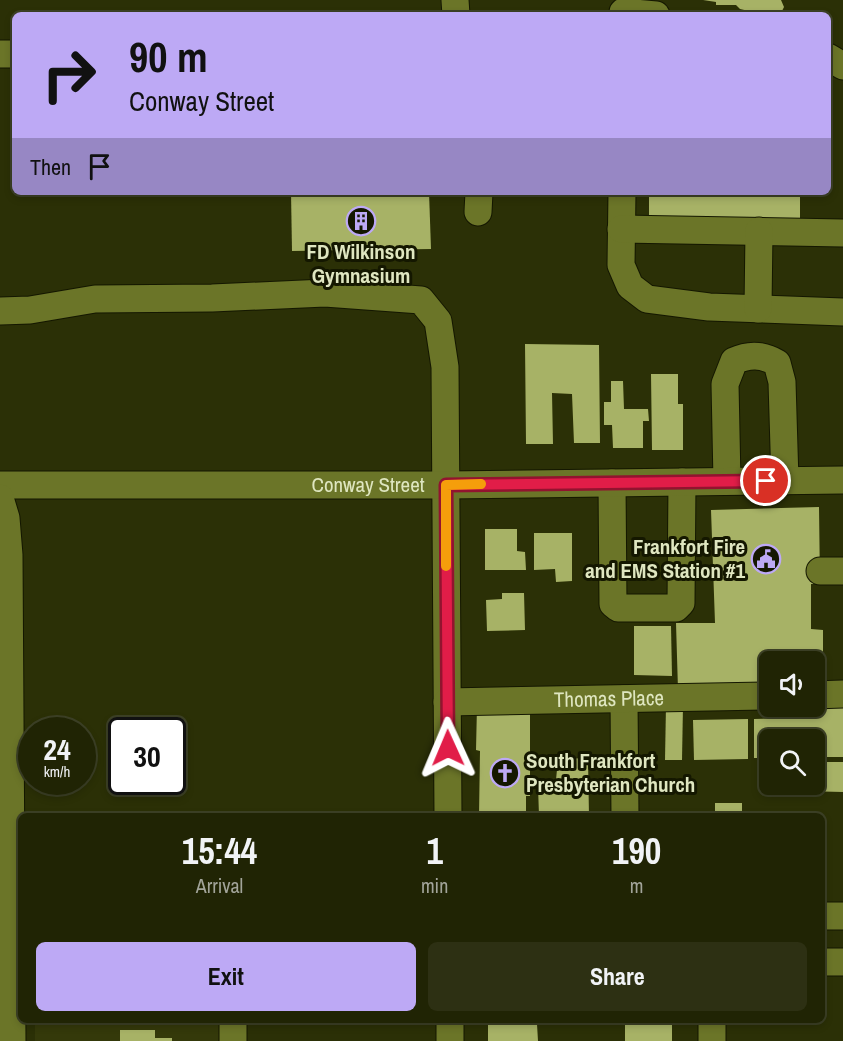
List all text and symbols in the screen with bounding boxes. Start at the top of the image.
text: 90 m [129,29,208,85]
icon: right [30,36,108,114]
text: Conway Street [129,83,274,119]
icon: arrive [83,150,116,183]
text: Then [30,152,71,182]
building icon: FD Wilkinson Gymnasium [345,205,377,237]
place label: FD Wilkinson Gymnasium [307,237,415,290]
pin [740,455,791,506]
icon: arrive [749,464,782,497]
street label: Conway Street [311,470,425,499]
place label: Frankfort Fire and EMS Station #1 [585,532,745,585]
public building icon: Frankfort Fire and EMS Station #1 [750,543,782,575]
map controls [759,651,825,795]
button: sound [759,651,825,717]
street label: Thomas Place [554,683,664,714]
position arrow [416,716,480,780]
speed limit sign: 30 [108,717,186,795]
text: 24 [43,729,71,769]
button: search [759,729,825,795]
place label: South Frankfort Presbyterian Church [526,746,695,799]
church icon: South Frankfort Presbyterian Church [489,757,521,789]
text: km/h [44,761,70,782]
text: 15:44 [182,827,257,875]
text: 1 [426,827,443,875]
text: 190 [612,827,661,875]
text: Arrival [196,872,243,899]
text: min [421,872,448,899]
text: m [630,872,643,899]
button: Exit [36,942,416,1011]
button: Share [428,942,807,1011]

